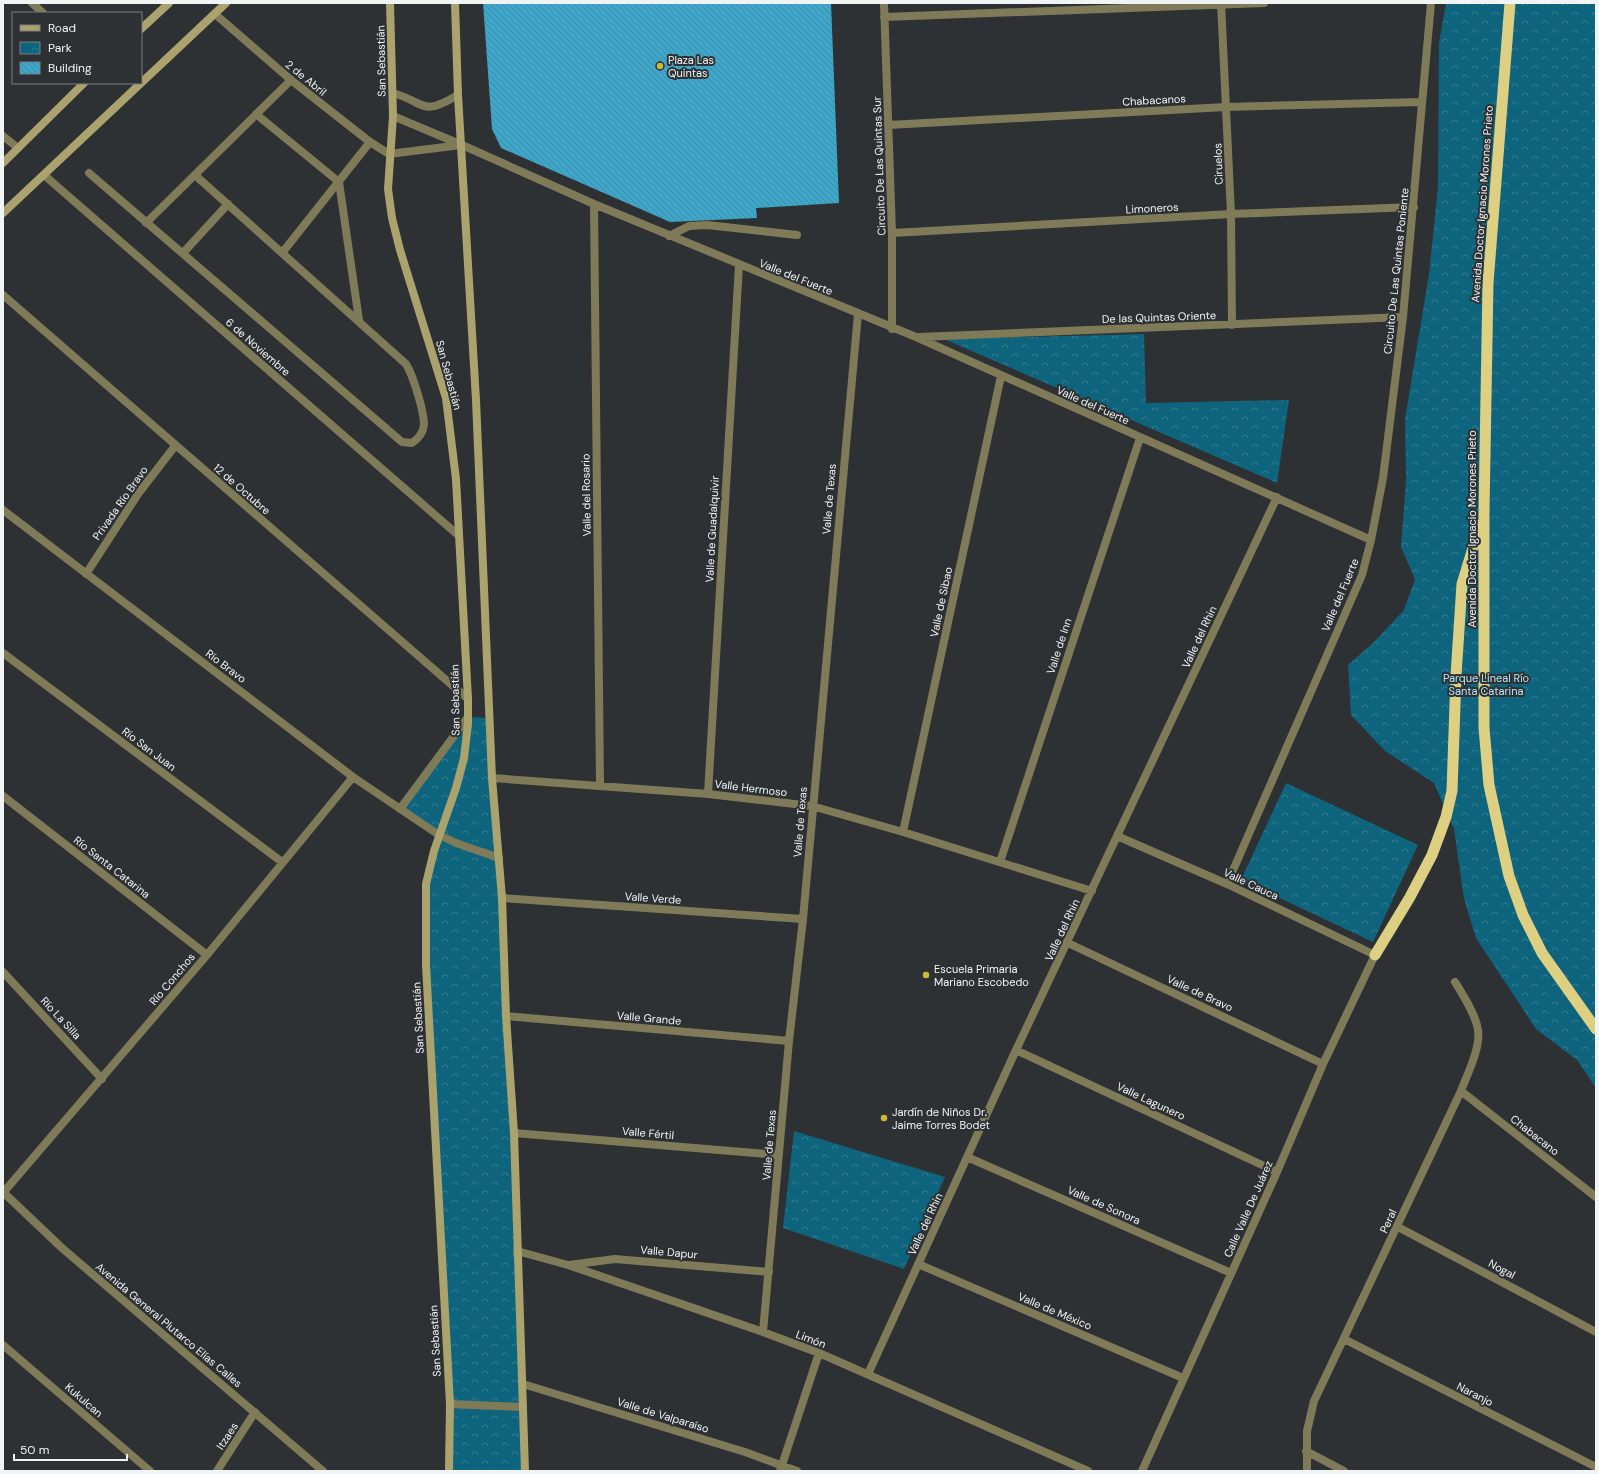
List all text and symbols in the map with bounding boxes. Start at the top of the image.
legend [12,12,142,84]
text: Road [48,20,76,36]
street label: San Sebastián [373,25,389,97]
text: Park [48,40,72,56]
place label: Plaza Las Quintas [668,53,714,80]
street label: 2 de Abril [283,57,329,99]
text: Building [48,60,92,76]
marker: Plaza Las Quintas [655,61,665,71]
street label: Chabacanos [1122,91,1186,109]
street label: Circuito De Las Quintas Sur [870,96,888,236]
street label: Avenida Doctor Ignacio Morones Prieto [1468,105,1496,303]
street label: Ciruelos [1210,143,1226,185]
street label: Circuito De Las Quintas Poniente [1380,187,1412,355]
street label: Limoneros [1125,200,1179,216]
street label: Valle del Fuerte [757,256,835,298]
street label: De las Quintas Oriente [1102,308,1216,326]
street label: 6 de Noviembre [223,315,293,379]
street label: San Sebastián [433,339,465,411]
street label: Valle del Fuerte [1054,383,1132,427]
street label: Avenida Doctor Ignacio Morones Prieto [1465,430,1479,628]
street label: Valle del Rosario [578,453,594,537]
street label: 12 de Octubre [211,460,273,518]
street label: Privada Río Bravo [89,463,151,543]
street label: Valle de Texas [819,463,839,535]
street label: Valle de Guadalquivir [702,475,722,583]
street label: Valle del Fuerte [1318,556,1362,634]
street label: Valle de Sibao [927,566,955,638]
street label: Valle del Rhin [1178,604,1220,670]
street label: Valle de Inn [1043,616,1075,676]
street label: Río Bravo [203,646,249,686]
street label: San Sebastián [447,664,463,736]
park label: Parque Lineal Río Santa Catarina [1443,671,1529,698]
street label: Río San Juan [119,724,179,774]
street label: Valle Hermoso [714,777,788,799]
street label: Valle de Texas [790,786,810,858]
street label: Río Santa Catarina [71,833,153,901]
street label: Valle Cauca [1221,865,1281,903]
street label: Valle Verde [624,889,682,907]
street label: Valle del Rhin [1041,897,1083,963]
street label: Río Conchos [146,950,198,1008]
place label: Escuela Primaria Mariano Escobedo [934,962,1029,989]
marker: Escuela Primaria Mariano Escobedo [921,970,931,980]
street label: Valle de Bravo [1165,972,1235,1014]
street label: San Sebastián [409,982,427,1054]
street label: Río La Silla [38,994,84,1042]
street label: Valle Grande [616,1008,682,1028]
street label: Valle Lagunero [1115,1079,1187,1123]
place label: Jardín de Niños Dr. Jaime Torres Bodet [892,1105,990,1132]
street label: Valle de Texas [759,1109,779,1181]
street label: Chabacano [1508,1112,1562,1158]
marker: Jardín de Niños Dr. Jaime Torres Bodet [879,1113,889,1123]
street label: Valle Fértil [621,1124,675,1142]
street label: Calle Valle De Juárez [1220,1158,1276,1260]
street label: Valle de Sonora [1065,1183,1143,1227]
street label: Valle del Rhin [904,1191,946,1257]
street label: Peral [1376,1207,1400,1235]
street label: Valle Dapur [640,1243,698,1261]
street label: Nogal [1486,1256,1518,1282]
street label: Avenida General Plutarco Elías Calles [93,1260,245,1390]
street label: Valle de México [1016,1289,1094,1333]
street label: San Sebastián [426,1305,444,1377]
street label: Limón [794,1327,828,1351]
street label: Naranjo [1454,1379,1496,1409]
street label: Kukulcan [62,1380,106,1420]
street label: Valle de Valparaíso [615,1394,711,1436]
street label: Itzaes [213,1420,241,1452]
scale bar [14,1436,127,1462]
text: 50 m [20,1442,49,1458]

